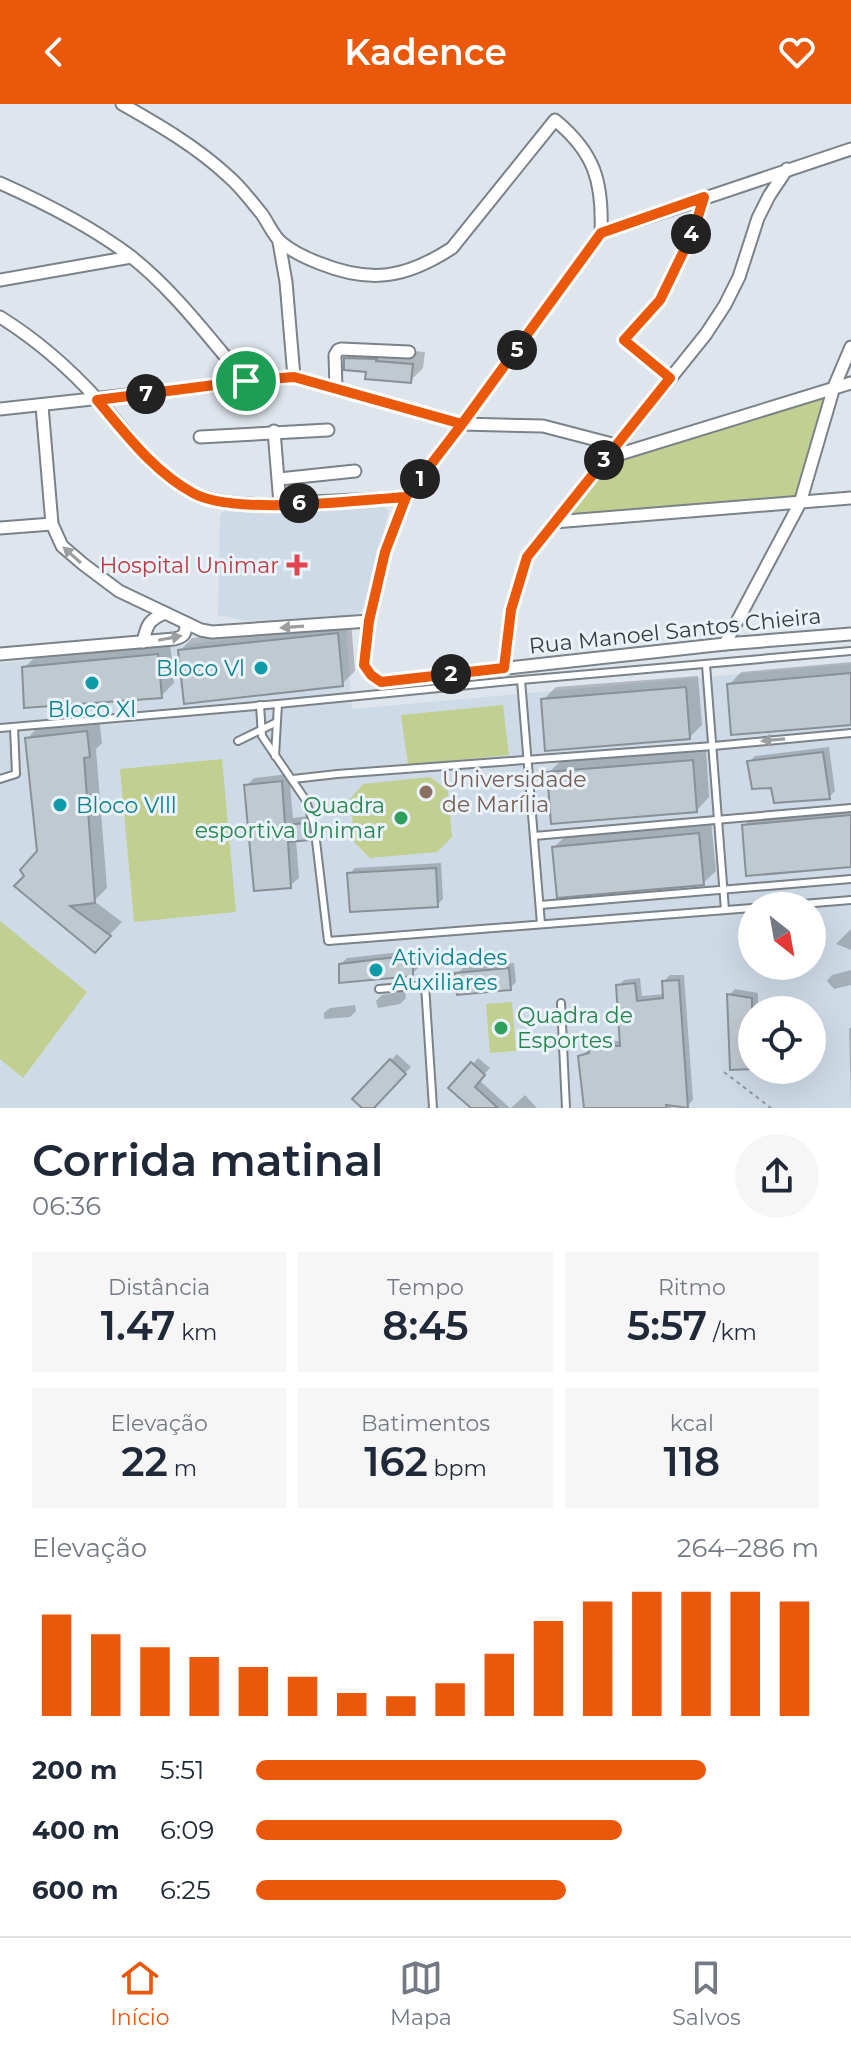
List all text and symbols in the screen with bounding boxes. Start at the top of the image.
icon: back [32,30,76,74]
text: Kadence [344,30,507,74]
icon: heart [775,30,819,74]
pin: 4 [671,214,711,254]
text: 4 [683,220,699,247]
pin: 5 [497,330,537,370]
text: 5 [510,336,524,363]
pin [212,347,280,415]
icon: arrive [224,359,268,403]
pin: 7 [126,374,166,414]
text: 7 [139,380,153,407]
pin: 3 [584,440,624,480]
text: 3 [597,446,611,473]
pin: 1 [400,459,440,499]
text: 1 [416,465,424,492]
pin: 6 [279,483,319,523]
text: 6 [292,489,306,516]
one-way arrow [63,547,83,564]
place label: Hospital Unimar [99,552,279,579]
marker: Hospital Unimar [286,554,308,576]
street label: Rua Manoel Santos Chieira [528,602,822,660]
one-way arrow [279,621,304,634]
one-way arrow [157,631,182,644]
pin: 2 [431,654,471,694]
place label: Bloco Vl [156,655,245,682]
marker: Bloco Vl [252,659,270,677]
text: 2 [445,660,457,687]
marker: Bloco Xl [83,674,101,692]
place label: Bloco Xl [48,696,136,723]
one-way arrow [760,734,785,747]
place label: Universidade de Marília [442,766,587,818]
marker: Universidade de Marília [417,783,435,801]
place label: Bloco Vlll [76,792,177,819]
place label: Quadra esportiva Unimar [195,792,385,844]
marker: Bloco Vlll [51,796,69,814]
marker: Quadra esportiva Unimar [392,809,410,827]
north arrow [738,892,826,980]
map controls [738,892,826,1084]
place label: Atividades Auxiliares [392,944,507,996]
marker: Atividades Auxiliares [367,961,385,979]
button: locate [738,996,826,1084]
place label: Quadra de Esportes [517,1002,633,1054]
marker: Quadra de Esportes [492,1019,510,1037]
text: Corrida matinal [32,1133,383,1187]
button: share [735,1134,819,1218]
text: 06:36 [32,1190,101,1222]
text: Distância [108,1274,210,1301]
text: Tempo [387,1274,464,1301]
text: Ritmo [658,1274,726,1301]
text: 1.47 [101,1301,175,1350]
text: 8:45 [382,1301,469,1350]
text: 5:57 [627,1301,707,1350]
text: km [175,1319,217,1346]
text: /km [707,1319,757,1346]
text: Elevação [110,1410,208,1437]
text: Batimentos [361,1410,490,1437]
text: kcal [670,1410,714,1437]
text: 22 [121,1437,168,1486]
text: 162 [364,1437,428,1486]
text: 118 [664,1437,720,1486]
text: m [168,1455,197,1482]
text: bpm [428,1455,487,1482]
text: Elevação [32,1532,147,1564]
text: 264–286 m [677,1532,819,1564]
text: 200 m [32,1754,117,1786]
text: 5:51 [160,1754,204,1786]
text: 400 m [32,1814,120,1846]
text: 6:09 [160,1814,214,1846]
text: 600 m [32,1874,119,1906]
text: 6:25 [160,1874,211,1906]
tab: Início [110,1956,170,2031]
tab: Mapa [390,1956,452,2031]
tab: Salvos [672,1956,741,2031]

